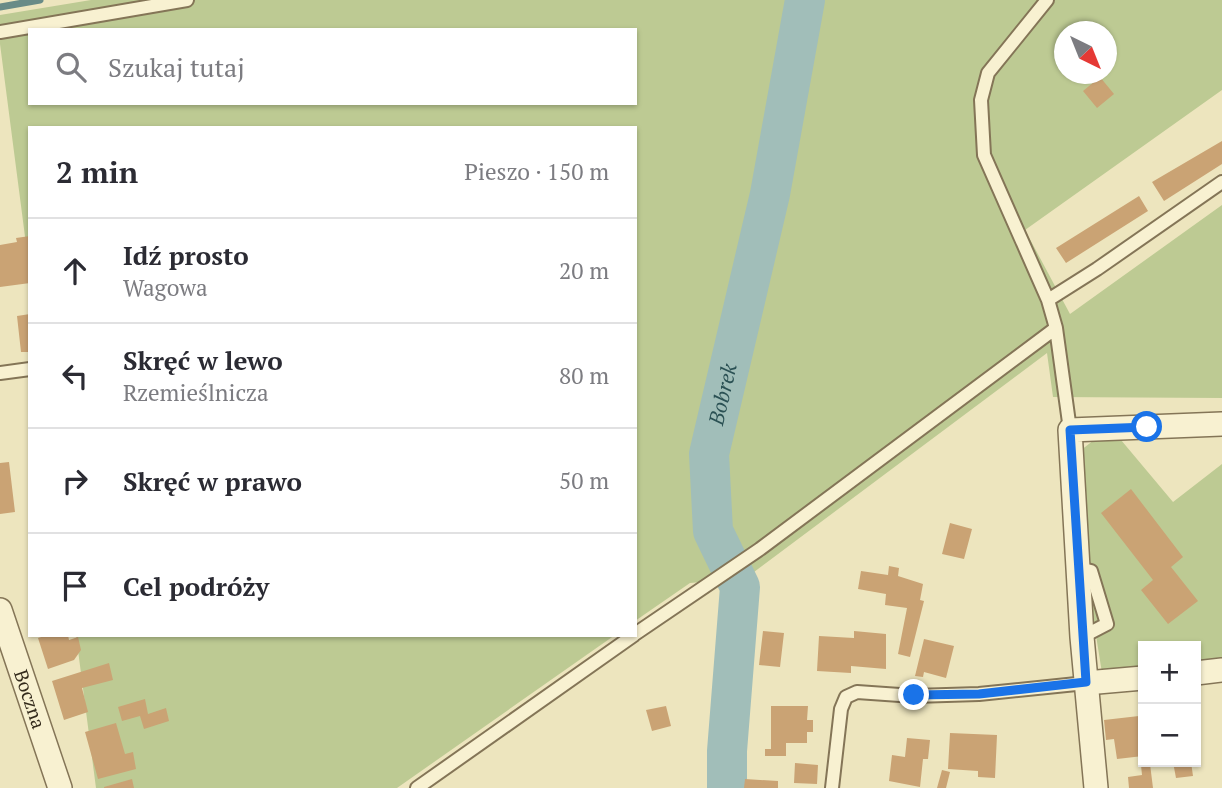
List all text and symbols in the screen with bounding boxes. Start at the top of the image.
north arrow [1054,21,1117,84]
search box [28,28,637,105]
icon: search [52,48,90,86]
text: Szukaj tutaj [108,50,245,84]
text: 2 min [56,152,138,192]
text: Pieszo · 150 m [464,156,609,187]
text: Idź prosto [123,238,249,272]
icon: ahead [56,252,94,290]
text: 20 m [559,255,609,286]
text: Wagowa [123,272,208,303]
text: Skręć w lewo [123,343,283,377]
icon: left [56,357,94,395]
text: 80 m [559,360,609,391]
water label: Bobrek [701,360,743,429]
text: Rzemieślnicza [123,377,269,408]
route start [1131,411,1162,442]
icon: right [56,462,94,500]
text: Skręć w prawo [123,464,302,498]
text: 50 m [559,465,609,496]
icon: arrive [56,567,94,605]
text: Cel podróży [123,569,269,603]
map controls [1138,641,1201,767]
button: + [1138,641,1201,704]
street label: Boczna [9,666,52,732]
route end [898,679,929,710]
button: − [1138,704,1201,767]

